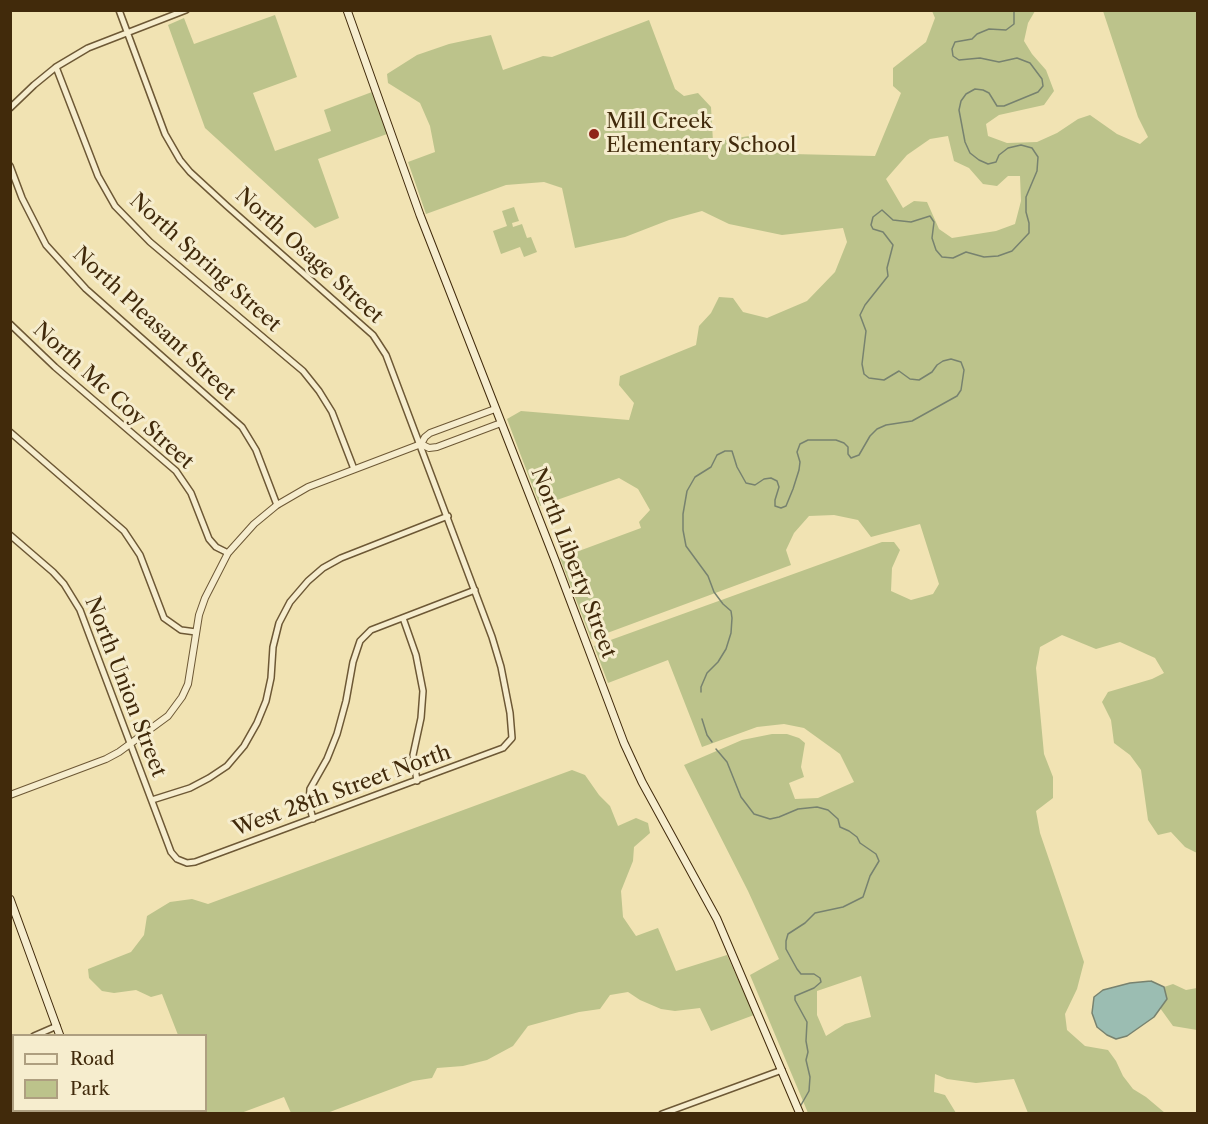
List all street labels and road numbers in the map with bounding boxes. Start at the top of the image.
street label: North Osage Street [230,183,388,329]
street label: North Spring Street [124,188,286,338]
street label: North Pleasant Street [67,242,241,406]
street label: North Mc Coy Street [28,317,198,475]
street label: North Liberty Street [525,464,621,662]
street label: North Union Street [79,593,171,781]
street label: West 28th Street North [230,740,454,842]

